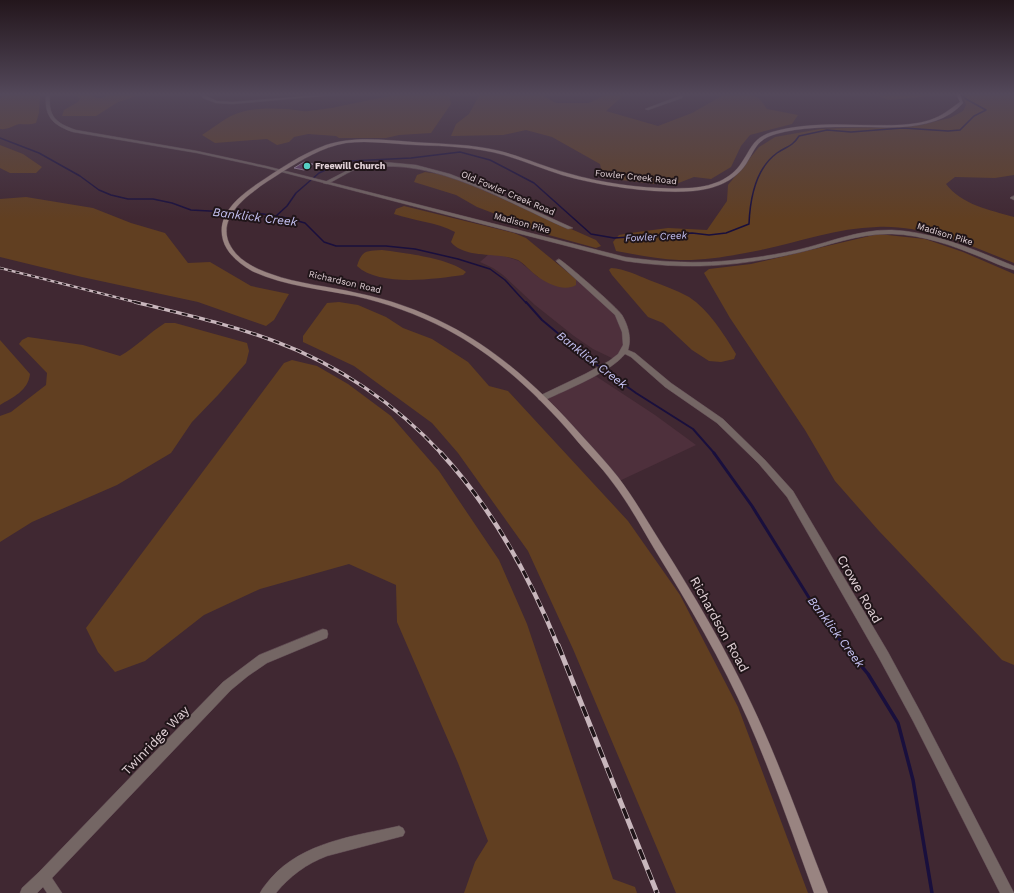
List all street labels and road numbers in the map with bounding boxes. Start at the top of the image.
street label: Fowler Creek Road [595,168,677,186]
street label: Old Fowler Creek Road [460,169,556,217]
street label: Madison Pike [493,211,551,235]
street label: Madison Pike [916,221,974,247]
street label: Richardson Road [308,269,382,295]
street label: Crowe Road [834,553,885,626]
street label: Richardson Road [687,574,752,675]
street label: Twinridge Way [119,702,192,778]

